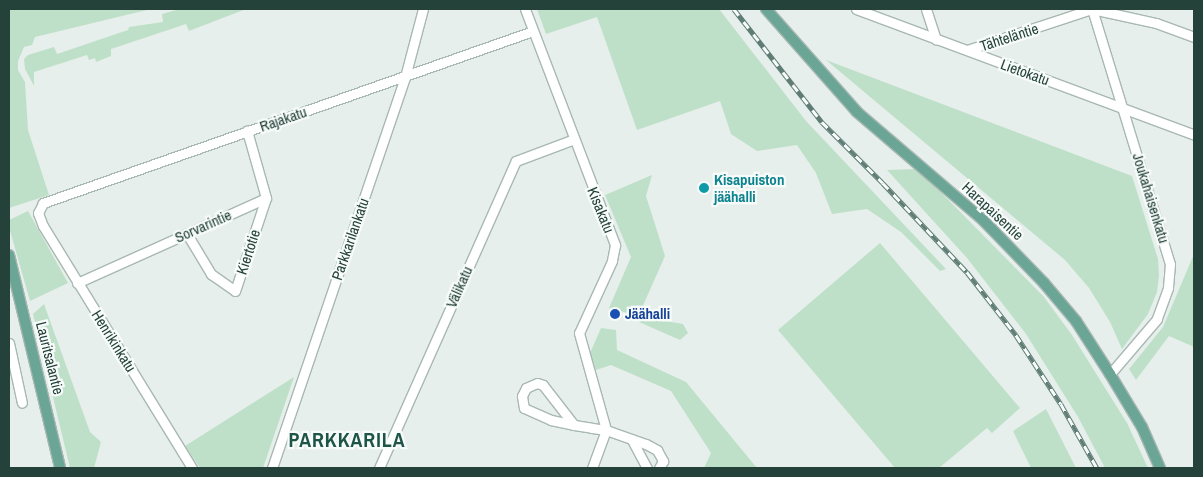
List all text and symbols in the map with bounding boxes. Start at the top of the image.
street label: Tähteläntie [977,19,1041,55]
street label: Lietokatu [998,55,1052,89]
street label: Rajakatu [257,103,309,135]
street label: Joukahaisenkatu [1129,151,1173,245]
place label: Kisapuiston jäähalli [714,170,784,205]
street label: Harapaisentie [959,178,1027,244]
marker: Kisapuiston jäähalli [698,182,710,194]
street label: Kisakatu [584,184,618,236]
street label: Parkkarilankatu [328,196,372,282]
street label: Sorvarintie [172,206,234,246]
street label: Kiertotie [232,227,264,277]
street label: Välikatu [442,263,476,311]
place label: Jäähalli [625,305,670,323]
street label: Henrikinkatu [88,307,140,375]
marker: Jäähalli [609,308,621,320]
street label: Lauritsalantie [32,320,68,396]
district label: PARKKARILA [287,427,407,451]

